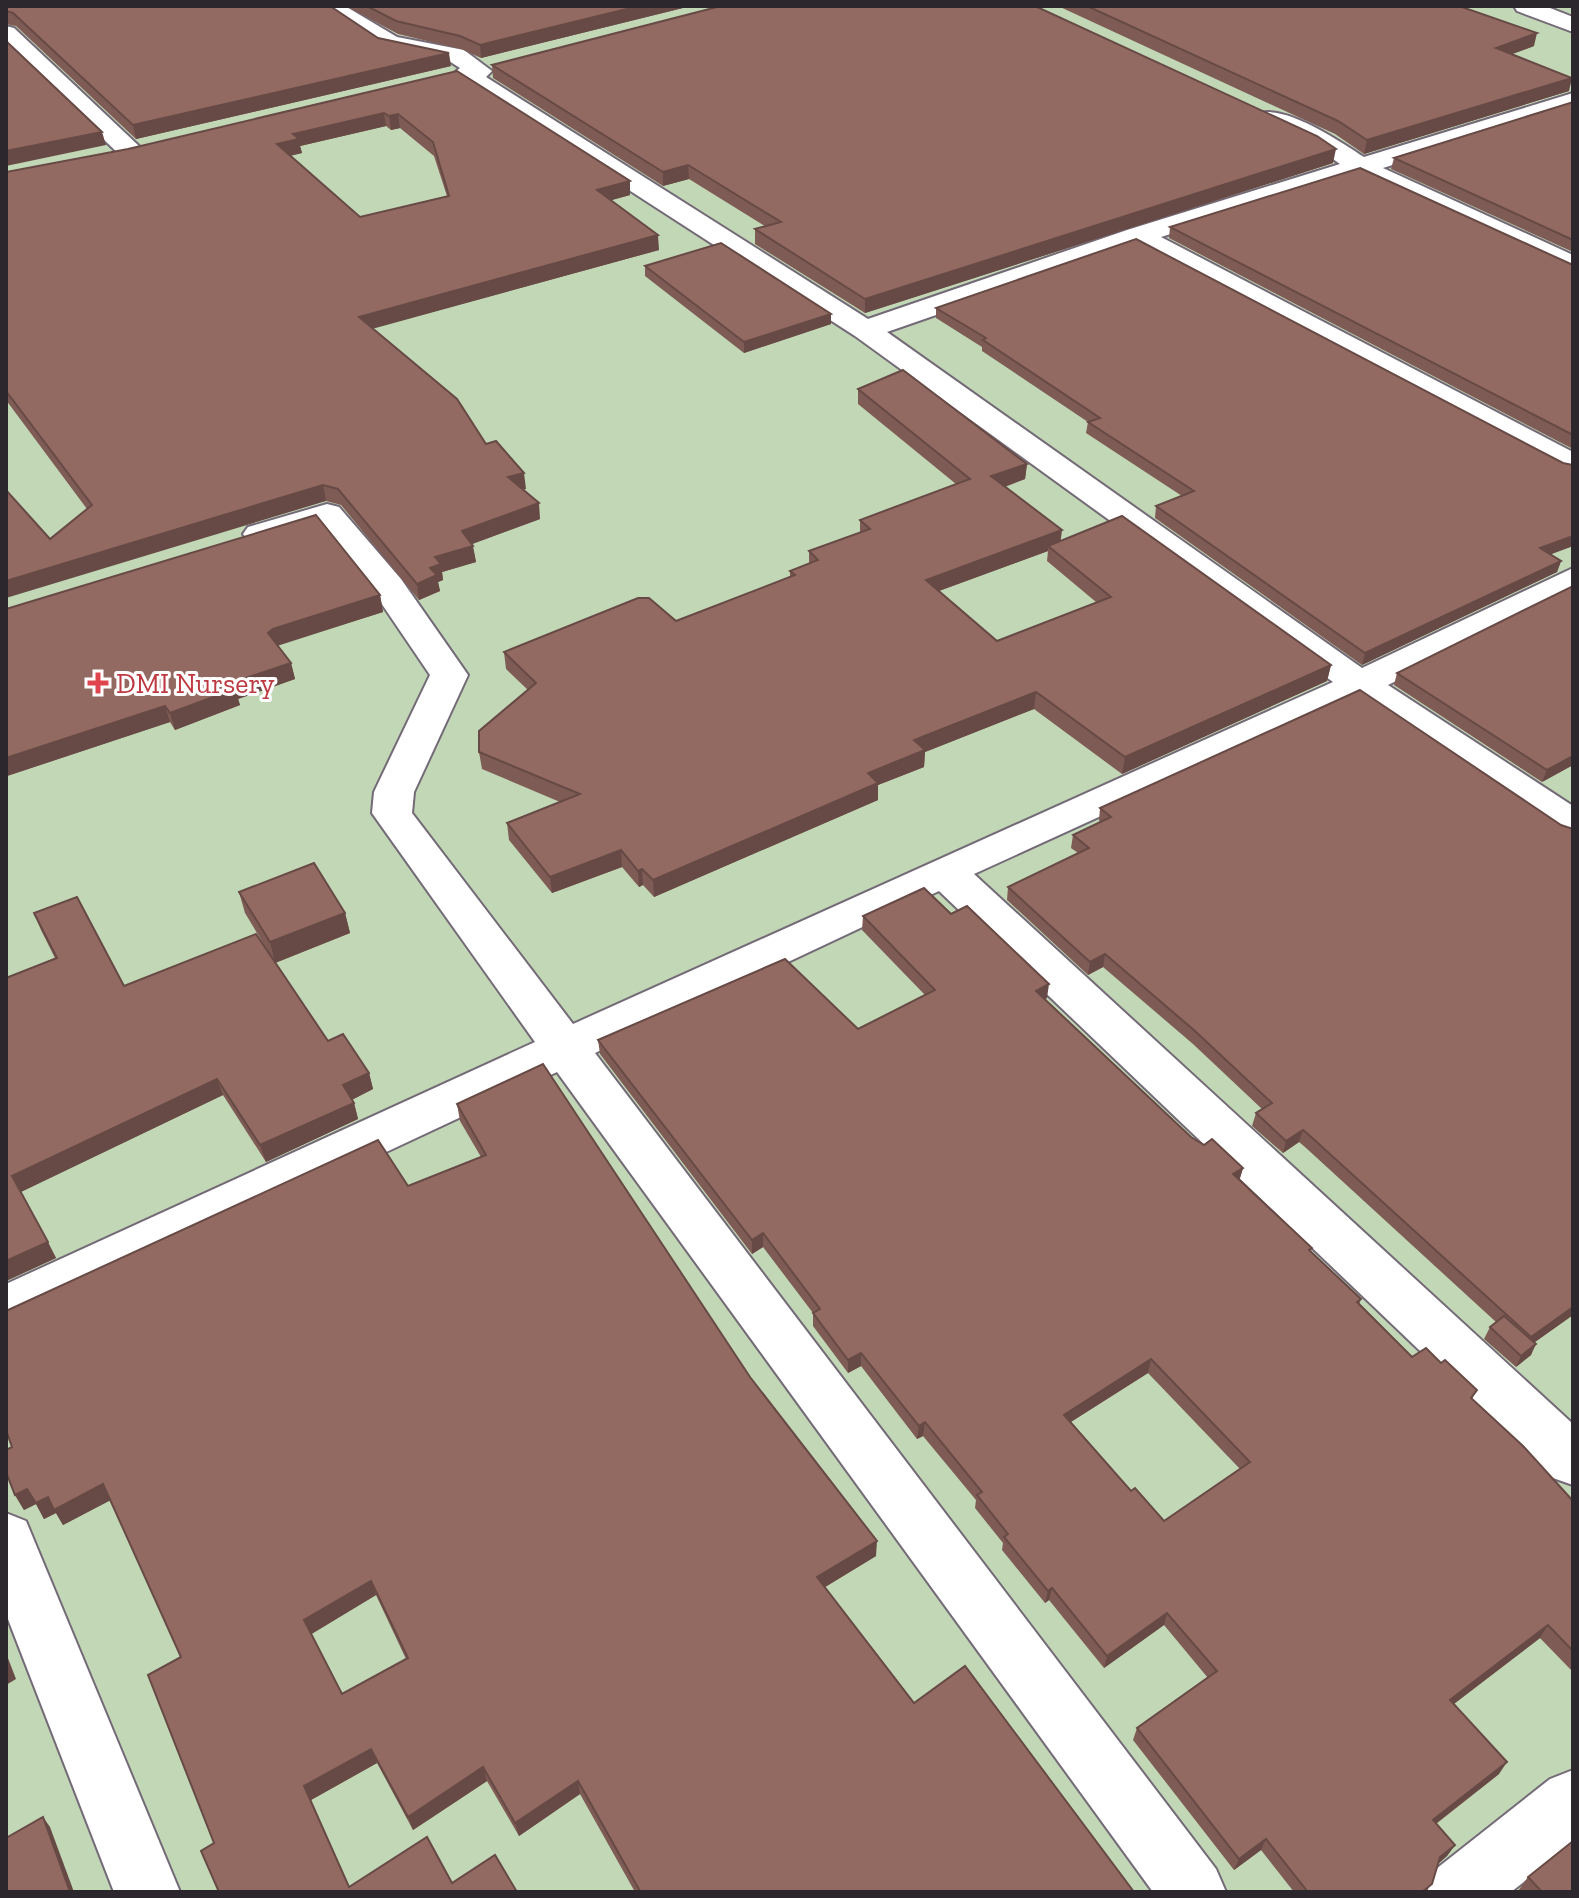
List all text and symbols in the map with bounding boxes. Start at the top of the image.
place label: DMI Nursery [116,667,275,700]
marker: DMI Nursery [87,672,109,694]

